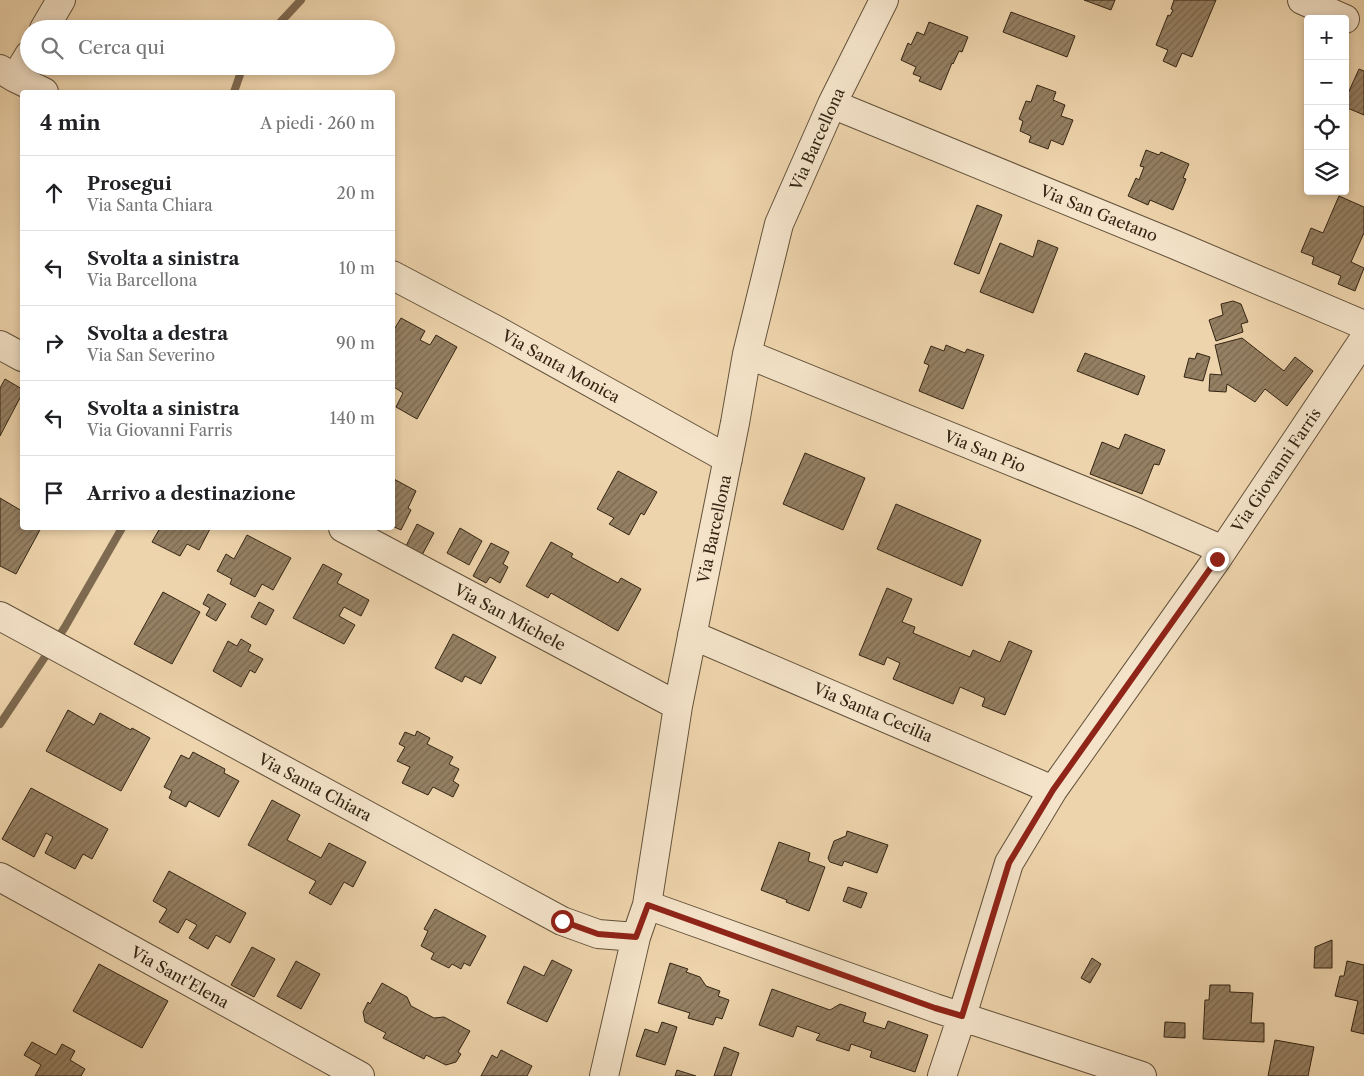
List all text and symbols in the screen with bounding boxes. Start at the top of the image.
map controls [1304,15,1349,195]
button: + [1304,15,1349,60]
search box [20,20,395,75]
icon: search [38,34,66,62]
text: Cerca qui [78,36,165,59]
button: − [1304,60,1349,105]
street label: Via Barcellona [785,84,849,194]
button: locate [1304,105,1349,150]
text: 4 min [40,110,101,135]
text: A piedi · 260 m [260,113,375,133]
button: layers [1304,150,1349,195]
text: Prosegui [87,172,172,195]
icon: ahead [40,179,68,207]
street label: Via San Gaetano [1036,180,1161,246]
text: 20 m [336,183,375,203]
text: Via Santa Chiara [87,195,213,215]
text: Svolta a sinistra [87,247,240,270]
icon: left [40,254,68,282]
text: 10 m [339,258,375,278]
text: Via Barcellona [87,270,197,290]
text: Svolta a destra [87,322,228,345]
street label: Via Santa Monica [497,325,624,407]
icon: right [40,329,68,357]
text: 90 m [336,333,375,353]
text: Via San Severino [87,345,215,365]
text: Svolta a sinistra [87,397,240,420]
icon: left [40,404,68,432]
street label: Via Giovanni Farris [1226,404,1325,537]
text: 140 m [330,408,375,428]
text: Via Giovanni Farris [87,420,232,440]
street label: Via San Pio [940,425,1029,477]
street label: Via Barcellona [693,472,735,586]
icon: arrive [40,479,68,507]
text: Arrivo a destinazione [87,482,296,505]
route end [1206,548,1229,571]
street label: Via San Michele [450,579,569,655]
street label: Via Santa Cecilia [809,677,936,746]
street label: Via Santa Chiara [254,748,376,826]
route start [551,910,574,933]
street label: Via Sant'Elena [127,941,233,1012]

